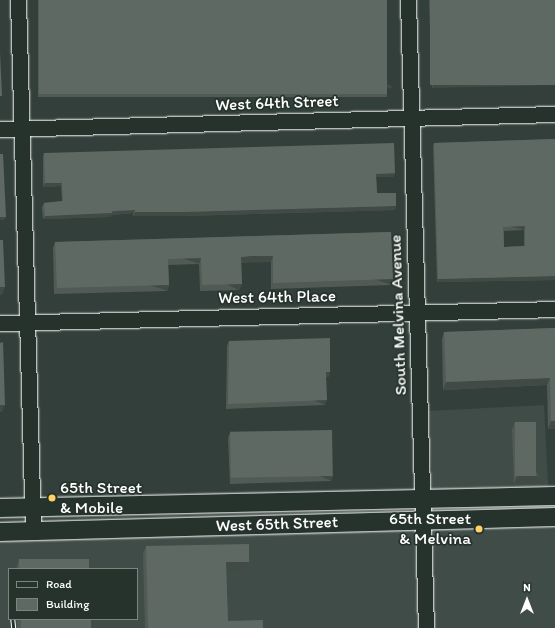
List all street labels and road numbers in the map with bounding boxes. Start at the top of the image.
street label: West 64th Street [215,91,339,115]
street label: South Melvina Avenue [385,234,411,396]
street label: West 64th Place [218,286,336,308]
street label: West 65th Street [216,512,338,536]

